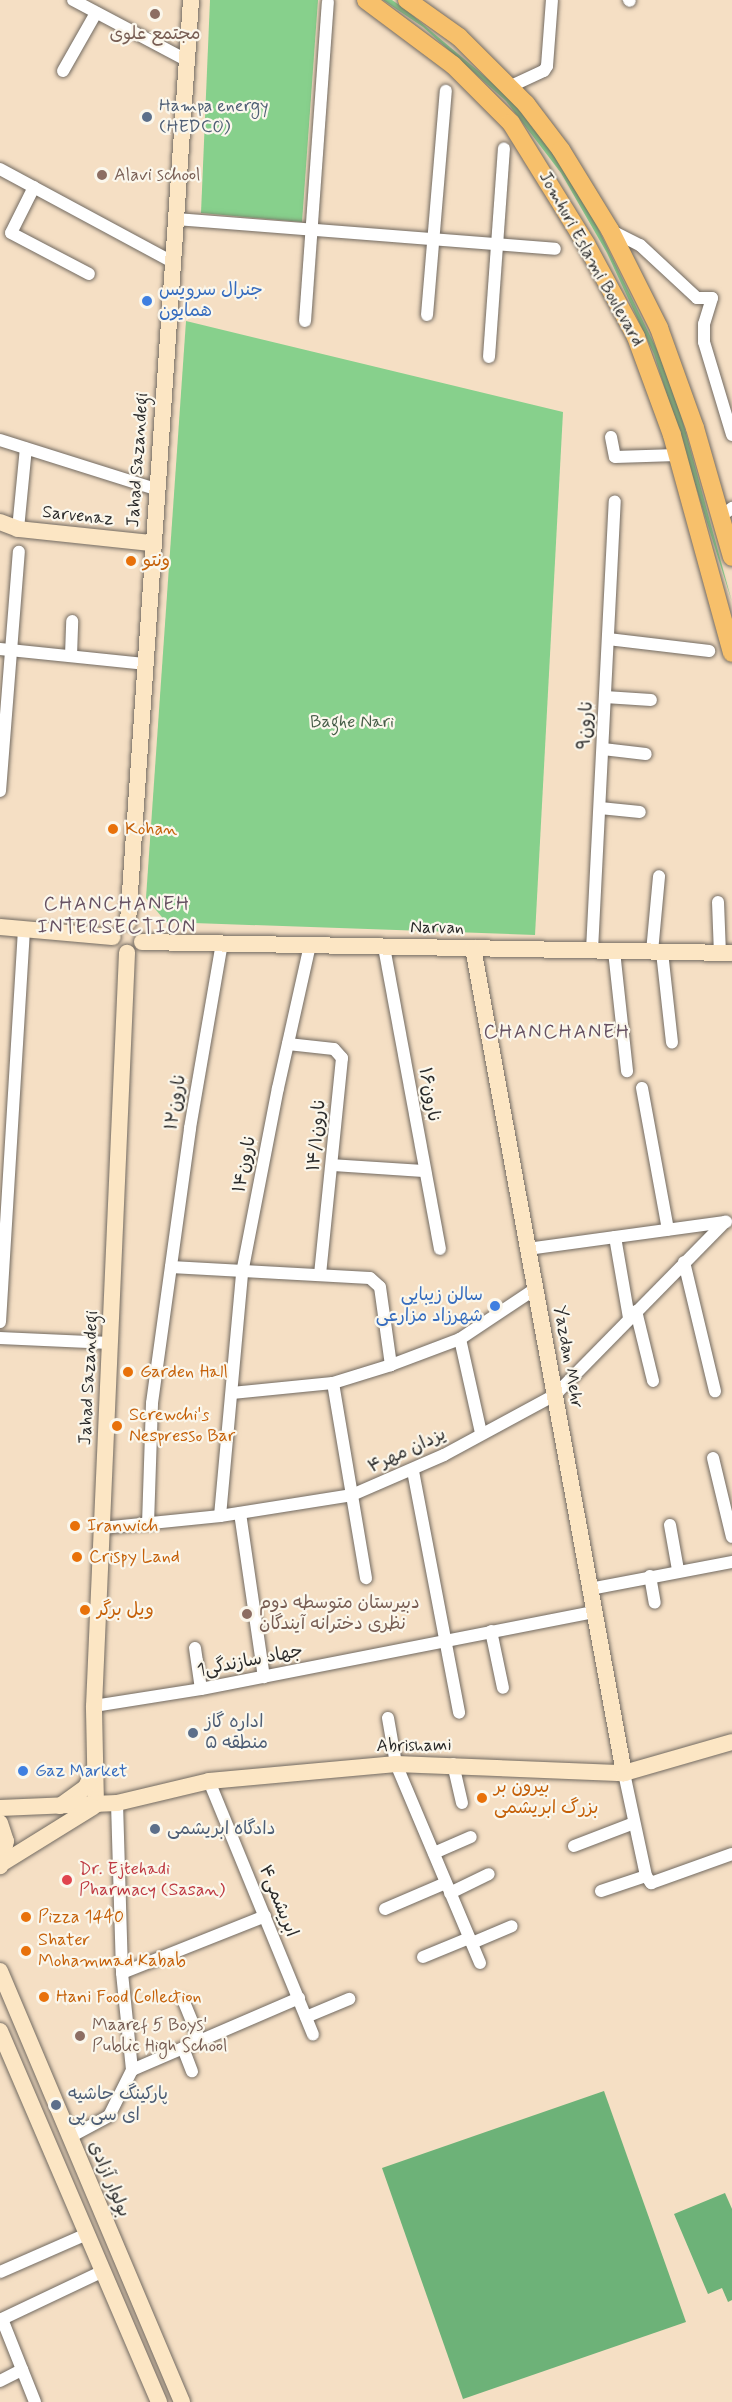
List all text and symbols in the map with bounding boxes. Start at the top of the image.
marker: مجتمع علوی [148,7,162,21]
place label: مجتمع علوی [109,23,201,45]
place label: Hampa energy (HEDCO) [159,96,268,138]
marker: Hampa energy (HEDCO) [140,110,154,124]
place label: Alavi school [114,164,201,186]
marker: Alavi school [95,168,109,182]
street label: Jomhuri Eslami Boulevard [534,168,648,350]
place label: جنرال سرویس همایون [159,280,263,322]
marker: جنرال سرویس همایون [140,294,154,308]
street label: Jahad Sazandegi [123,393,153,527]
street label: Sarvenaz [41,501,115,531]
place label: ونتو [143,550,170,572]
marker: ونتو [124,554,138,568]
street label: نارون۹ [574,700,598,750]
park label: Baghe Nari [310,711,394,733]
place label: Kohan [125,818,177,840]
marker: Kohan [106,822,120,836]
district label: CHANCHANEH INTERSECTION [34,892,200,939]
street label: Narvan [410,917,464,939]
district label: CHANCHANEH [486,1020,628,1044]
street label: نارون۱۶ [414,1066,444,1124]
street label: نارون۱۲ [161,1072,191,1132]
street label: ۱۴/۱نارون [303,1098,331,1172]
street label: نارون۱۴ [229,1134,261,1194]
place label: سالن زیبایی شهرزاد مزارعی [376,1285,483,1328]
marker: سالن زیبایی شهرزاد مزارعی [488,1299,502,1313]
street label: Yazdan Mehr [548,1303,588,1411]
street label: Jahad Sazandegi [75,1311,103,1445]
place label: Garden Hall [140,1361,228,1383]
marker: Garden Hall [121,1365,135,1379]
place label: Screwchi's Nespresso Bar [129,1405,235,1448]
marker: Screwchi's Nespresso Bar [110,1419,124,1433]
street label: یزدان مهر۴ [365,1424,449,1478]
place label: Iranwich [87,1515,158,1537]
marker: Iranwich [68,1519,82,1533]
place label: Crispy Land [89,1546,182,1568]
marker: Crispy Land [70,1550,84,1564]
place label: دبیرستان متوسطه دوم نظری دخترانه آیندگان [259,1593,420,1636]
place label: ویل برگر [97,1599,154,1621]
marker: ویل برگر [78,1603,92,1617]
marker: دبیرستان متوسطه دوم نظری دخترانه آیندگان [240,1607,254,1621]
street label: 1جهاد سازندگی [195,1640,305,1682]
place label: اداره گاز منطقه ۵ [205,1712,268,1754]
marker: اداره گاز منطقه ۵ [186,1726,200,1740]
street label: Abrishami [376,1735,452,1757]
place label: Gaz Market [35,1760,130,1782]
marker: Gaz Market [16,1764,30,1778]
place label: بیرون بر بزرگ ابریشمی [494,1777,599,1820]
marker: بیرون بر بزرگ ابریشمی [475,1791,489,1805]
place label: دادگاه ابریشمی [167,1818,275,1840]
marker: دادگاه ابریشمی [148,1822,162,1836]
place label: Dr. Ejtehadi Pharmacy (Sasan) [79,1859,225,1902]
street label: ابریشمی۴ [254,1862,302,1940]
marker: Dr. Ejtehadi Pharmacy (Sasan) [60,1873,74,1887]
place label: Pizza 1440 [38,1906,124,1928]
marker: Pizza 1440 [19,1910,33,1924]
place label: Shater Mohammad Kabab [38,1930,189,1972]
marker: Shater Mohammad Kabab [19,1944,33,1958]
place label: Hani Food Collection [56,1986,205,2008]
marker: Hani Food Collection [37,1990,51,2004]
place label: Maaref 5 Boys' Public High School [92,2015,228,2058]
marker: Maaref 5 Boys' Public High School [73,2029,87,2043]
place label: پارکینگ حاشیه ای سی پی [68,2084,168,2126]
marker: پارکینگ حاشیه ای سی پی [49,2098,63,2112]
street label: بولوار آزادی [83,2138,135,2220]

